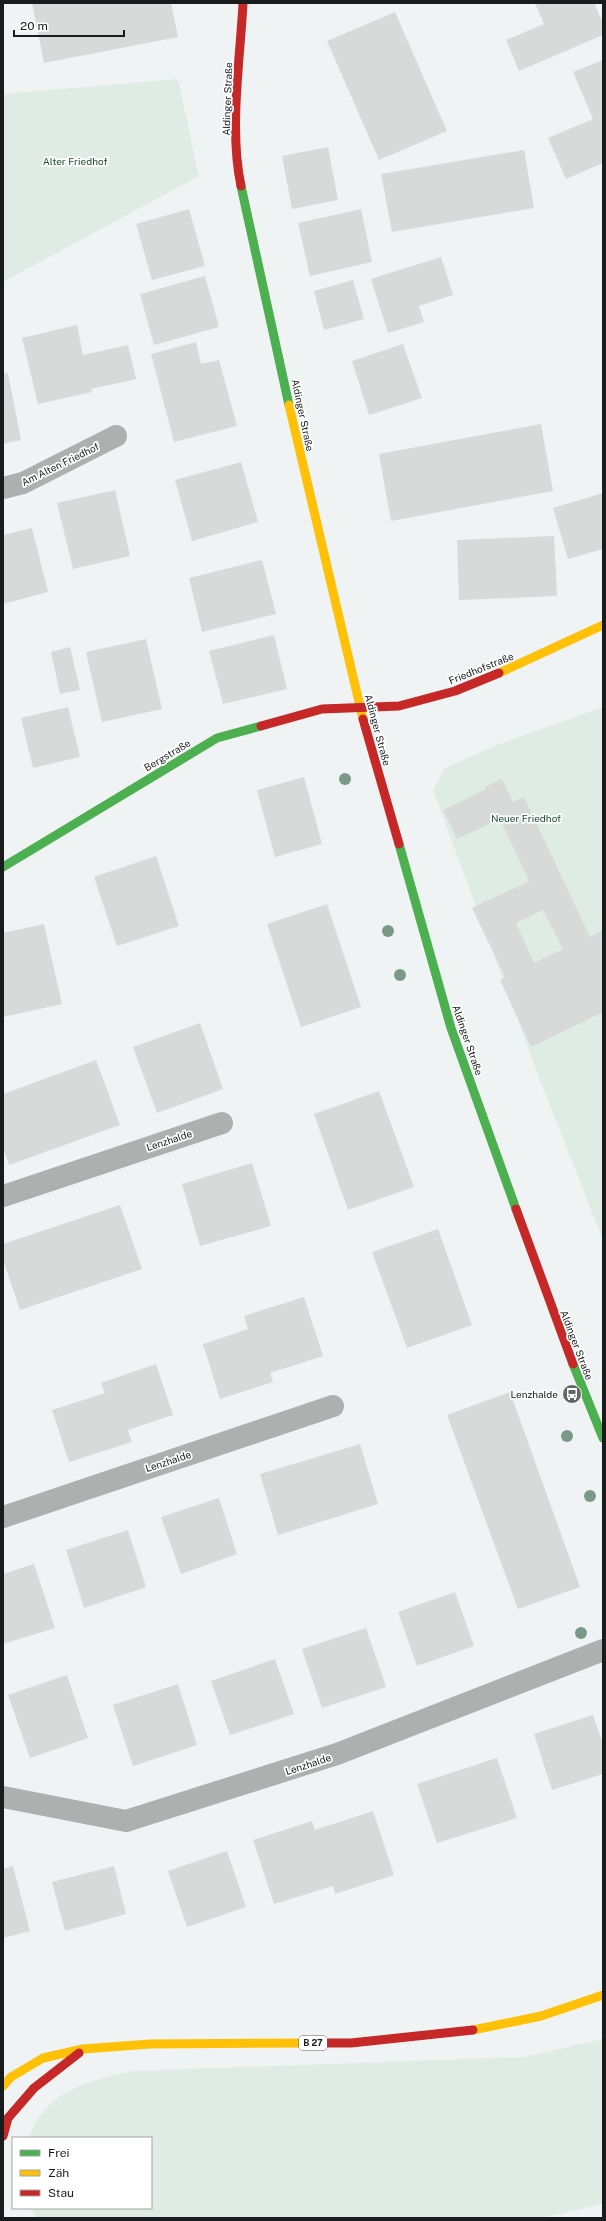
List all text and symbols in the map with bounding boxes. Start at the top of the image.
scale bar [14,12,124,38]
text: 20 m [20,19,48,33]
street label: Aldinger Straße [220,62,234,136]
park label: Alter Friedhof [43,155,107,167]
street label: Aldinger Straße [289,378,317,453]
street label: Am Alten Friedhof [19,440,101,488]
street label: Friedhofstraße [447,649,515,686]
street label: Aldinger Straße [363,693,393,767]
street label: Bergstraße [142,736,193,773]
park label: Neuer Friedhof [491,812,561,824]
street label: Aldinger Straße [450,1003,486,1077]
street label: Lenzhalde [145,1127,194,1153]
street label: Aldinger Straße [558,1309,596,1382]
bus stop icon: Lenzhalde [561,1383,583,1405]
place label: Lenzhalde [511,1388,558,1400]
street label: Lenzhalde [144,1448,193,1474]
street label: Lenzhalde [284,1751,333,1777]
road number: B 27 [299,2036,327,2050]
legend [12,2137,152,2209]
text: Frei [48,2146,70,2160]
text: Zäh [48,2166,69,2180]
text: Stau [48,2186,74,2200]

